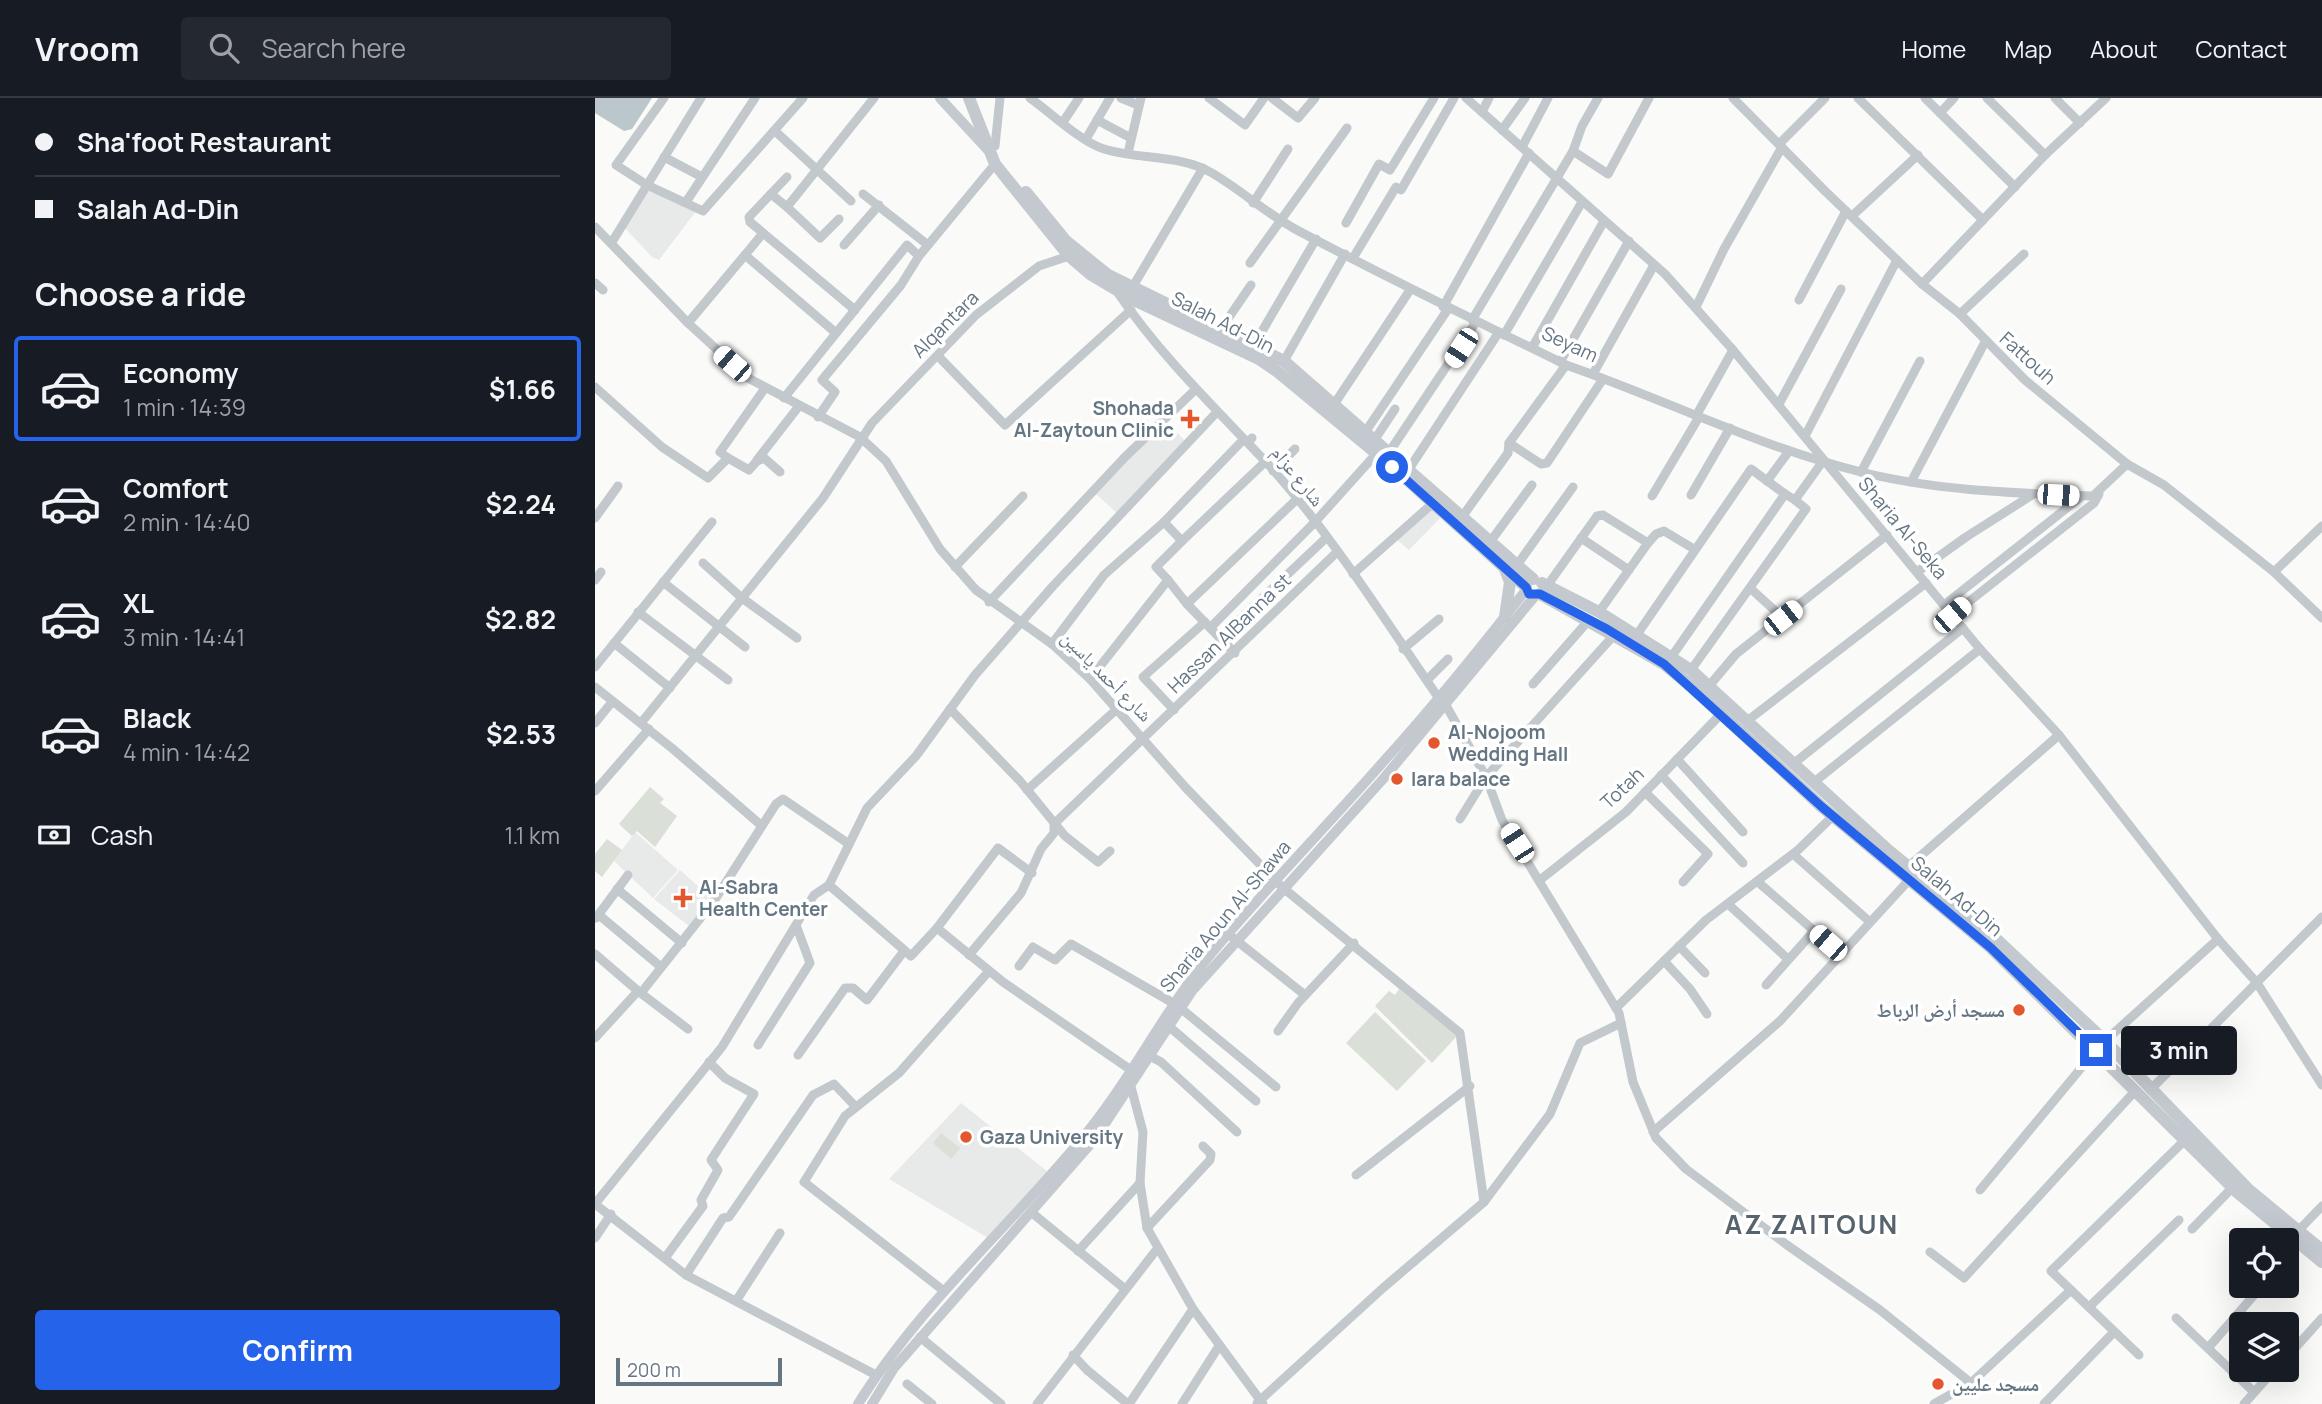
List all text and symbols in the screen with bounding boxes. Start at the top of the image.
search box [181,17,671,80]
text: Vroom [35,26,139,71]
icon: search [205,29,243,67]
text: Search here [261,30,406,66]
text: Home [1901,32,1966,65]
text: Map [2004,32,2052,65]
text: About [2090,32,2158,65]
text: Contact [2196,32,2287,65]
text: Sha'foot Restaurant [77,124,331,160]
text: Salah Ad-Din [77,191,239,227]
text: Choose a ride [35,272,246,316]
street label: Alqantara [906,285,984,363]
street label: Salah Ad-Din [1167,285,1279,359]
street label: Seyam [1538,320,1602,368]
car [1441,325,1482,371]
street label: Fattouh [1994,326,2062,390]
car [710,342,755,386]
text: Economy [123,355,238,391]
icon: car [39,357,102,420]
text: $1.66 [489,371,556,407]
text: 1 min · 14:39 [123,391,246,423]
place label: Shohada Al-Zaytoun Clinic [1014,395,1174,443]
marker: Shohada Al-Zaytoun Clinic [1180,409,1200,429]
street label: شارع عزام [1265,440,1330,512]
route start [1376,451,1408,483]
text: Comfort [123,470,229,506]
street label: Sharia Al-Seka [1852,471,1954,585]
icon: car [39,472,102,535]
car [2037,483,2080,507]
text: $2.24 [486,486,556,522]
text: 2 min · 14:40 [123,506,251,538]
street label: Hassan AlBanna st [1162,567,1296,699]
text: XL [123,585,154,621]
icon: car [39,587,102,650]
car [1930,593,1975,637]
car [1760,597,1807,639]
text: $2.82 [485,601,556,637]
text: 3 min · 14:41 [123,621,245,653]
street label: شارع أحمد ياسين [1056,625,1158,727]
text: Black [123,700,191,736]
icon: car [39,702,102,765]
text: $2.53 [486,716,556,752]
place label: Al-Nojoom Wedding Hall [1448,719,1568,767]
marker: Al-Nojoom Wedding Hall [1426,735,1442,751]
text: 4 min · 14:42 [123,736,250,768]
street label: Totah [1595,761,1649,815]
place label: lara balace [1411,766,1510,792]
marker: lara balace [1389,771,1405,787]
icon: cash [35,816,73,854]
text: Cash [91,817,153,853]
text: 1.1 km [504,819,560,851]
car [1497,820,1538,866]
street label: Sharia Aoun Al-Shawa [1154,834,1296,998]
street label: Salah Ad-Din [1906,850,2008,942]
place label: Al-Sabra Health Center [699,874,828,922]
marker: Al-Sabra Health Center [673,888,693,908]
car [1806,921,1851,965]
place label: مسجد أرض الرباط [1877,997,2005,1023]
marker: مسجد أرض الرباط [2011,1002,2027,1018]
callout: 3 min [2121,1026,2236,1074]
route end [2080,1034,2112,1066]
text: 3 min [2149,1034,2209,1066]
place label: Gaza University [980,1124,1123,1150]
marker: Gaza University [958,1129,974,1145]
district label: AZ ZAITOUN [1725,1206,1899,1242]
map controls [2229,1228,2299,1382]
button: locate [2229,1228,2299,1298]
button: Confirm [35,1310,560,1390]
button: layers [2229,1312,2299,1382]
scale bar [616,1355,782,1387]
text: 200 m [627,1357,681,1383]
place label: مسجد عليين [1952,1371,2039,1397]
marker: مسجد عليين [1930,1376,1946,1392]

